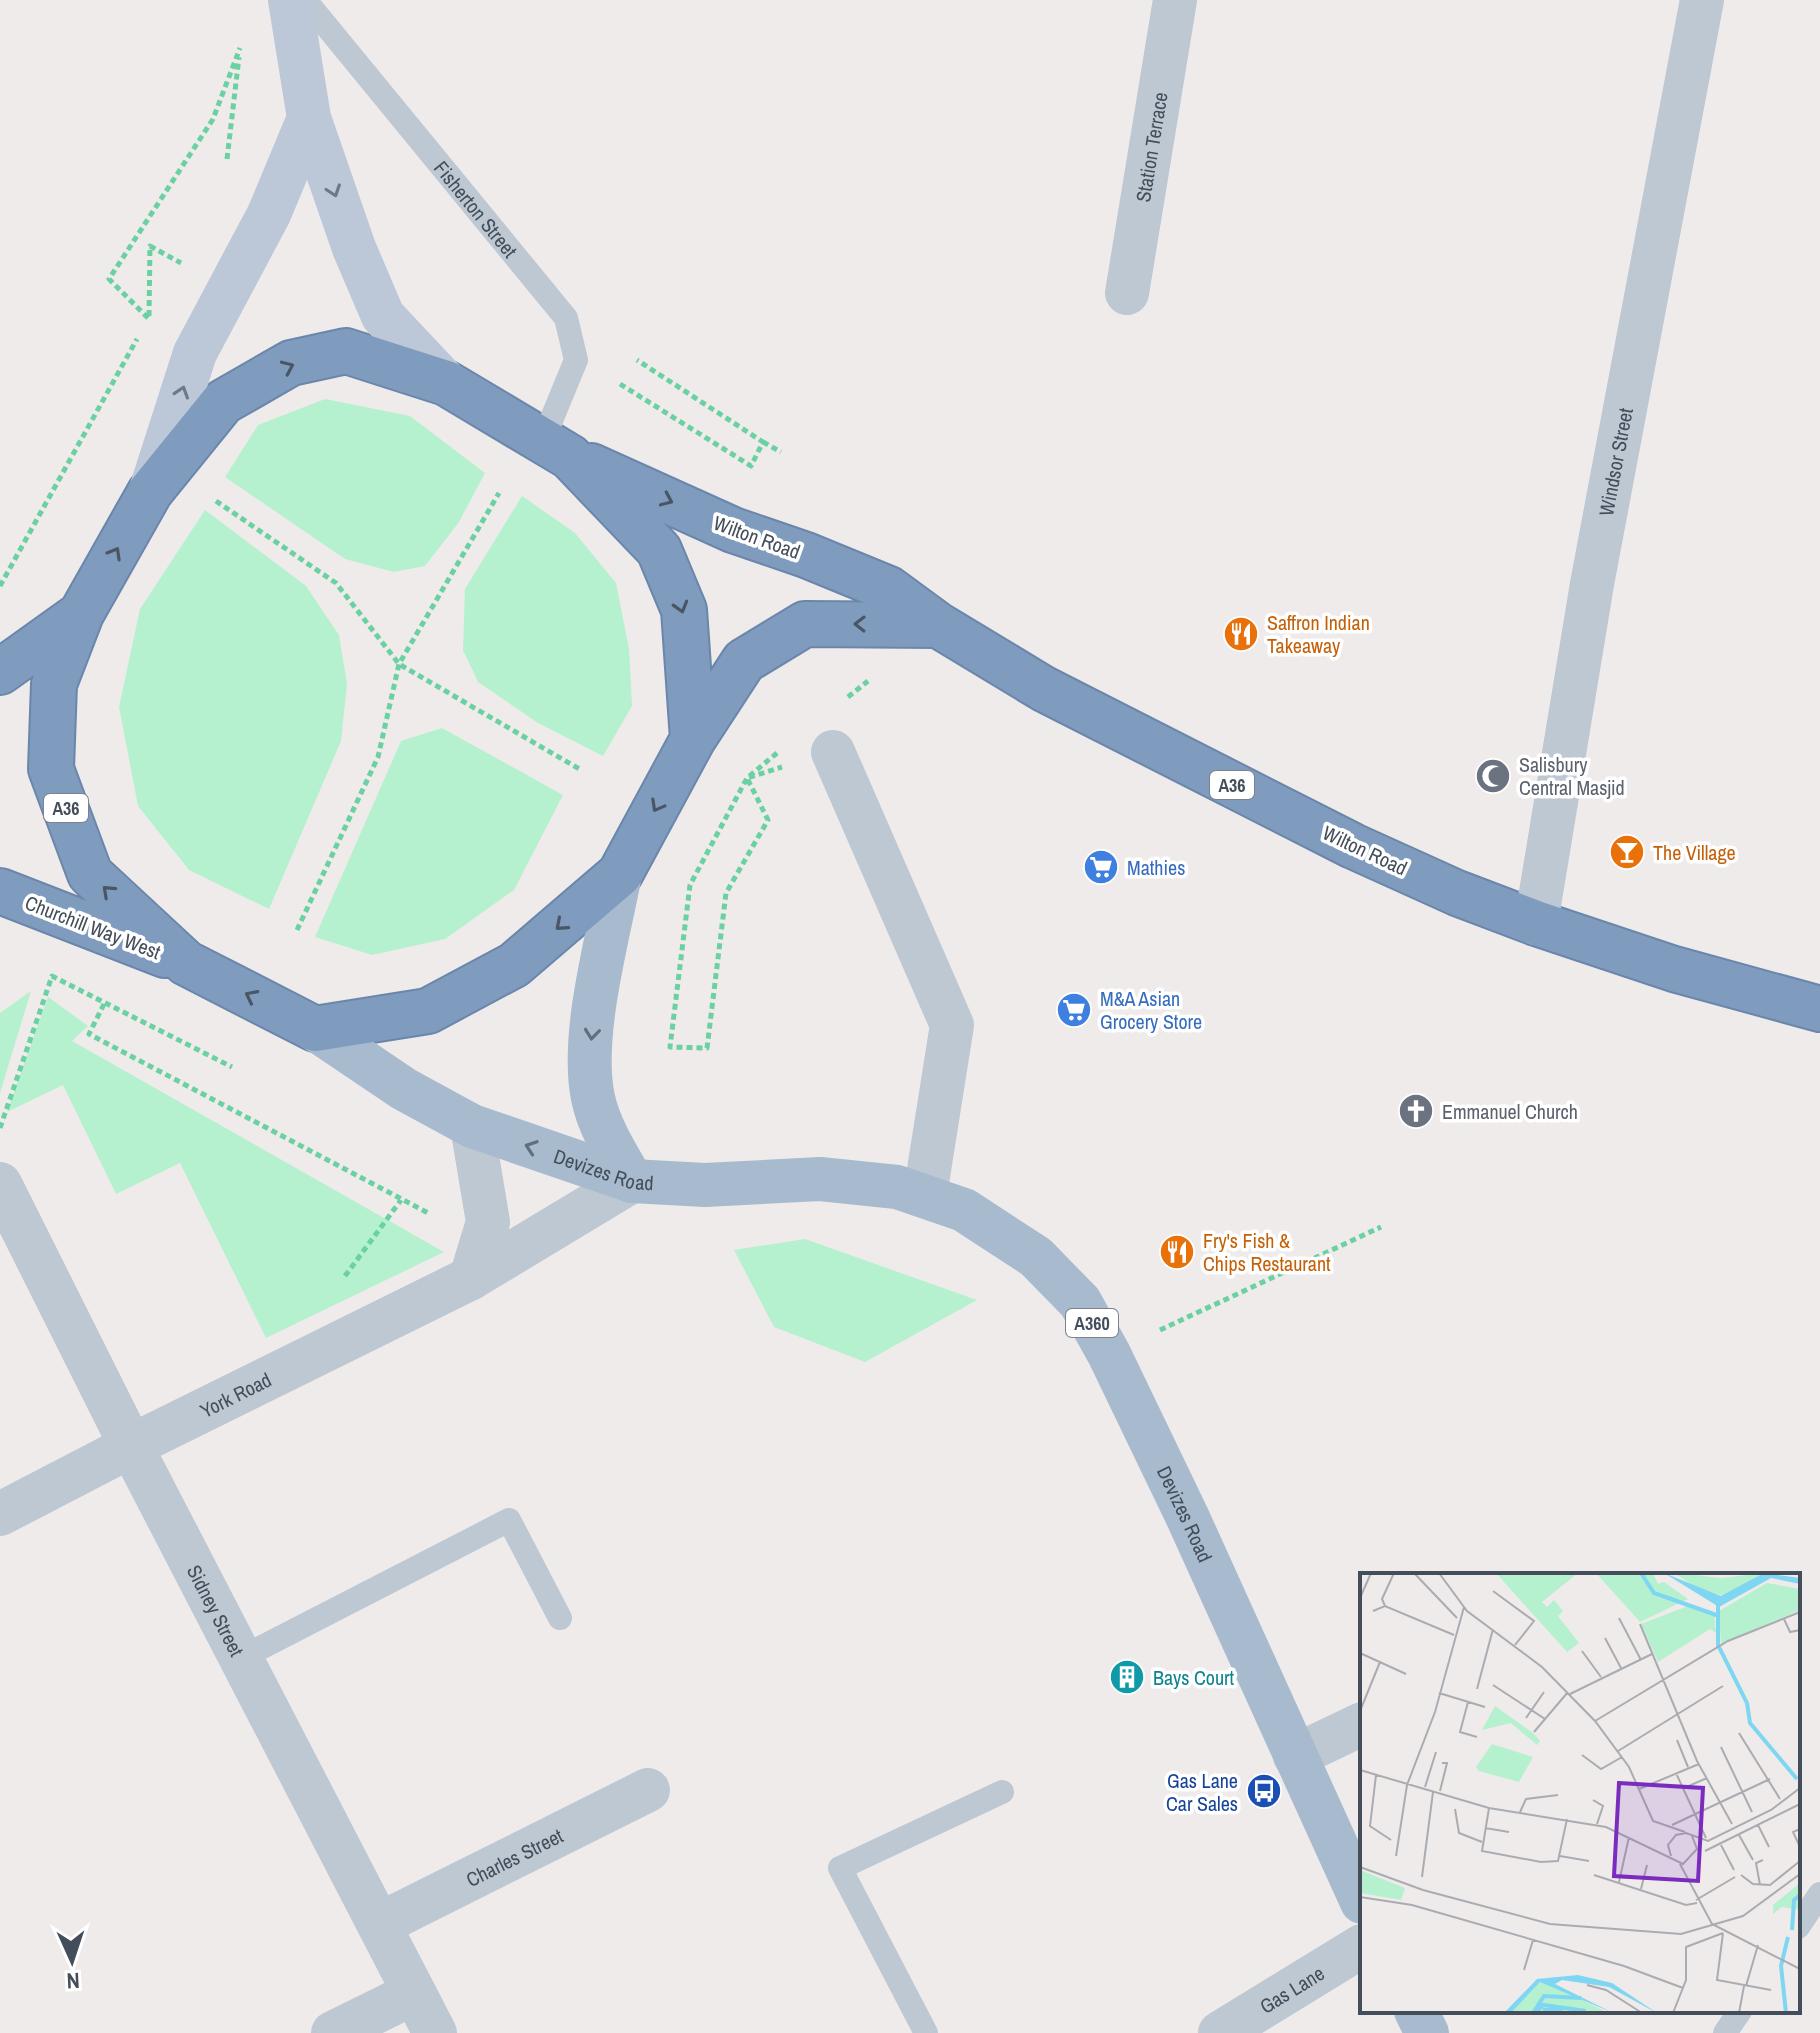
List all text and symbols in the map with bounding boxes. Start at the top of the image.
street label: Station Terrace [1129,90,1173,204]
street label: Fisherton Street [429,155,524,263]
one-way arrow [325,184,341,198]
one-way arrow [279,361,294,377]
one-way arrow [173,385,189,399]
street label: Windsor Street [1592,405,1639,518]
one-way arrow [658,491,673,507]
street label: Wilton Road [710,509,804,565]
one-way arrow [106,547,121,561]
one-way arrow [672,599,688,613]
place label: Saffron Indian Takeaway [1267,609,1370,659]
restaurant icon: Saffron Indian Takeaway [1222,615,1260,653]
one-way arrow [853,616,866,633]
place label: Salisbury Central Masjid [1519,751,1625,801]
mosque icon: Salisbury Central Masjid [1474,757,1512,795]
road number: A36 [1210,771,1254,799]
road number: A36 [44,794,88,822]
one-way arrow [651,798,666,813]
street label: Wilton Road [1318,819,1412,881]
bar icon: The Village [1608,833,1646,871]
place label: The Village [1653,839,1736,866]
supermarket icon: Mathies [1082,848,1120,886]
place label: Mathies [1127,854,1185,881]
one-way arrow [103,886,118,900]
street label: Churchill Way West [21,889,165,965]
one-way arrow [555,915,570,930]
place label: M&A Asian Grocery Store [1100,985,1202,1035]
one-way arrow [244,990,259,1005]
supermarket icon: M&A Asian Grocery Store [1055,991,1093,1029]
one-way arrow [584,1027,601,1040]
church icon: Emmanuel Church [1397,1092,1435,1130]
place label: Emmanuel Church [1442,1098,1578,1125]
one-way arrow [525,1140,539,1156]
street label: Devizes Road [551,1142,654,1196]
place label: Fry's Fish & Chips Restaurant [1203,1227,1331,1277]
restaurant icon: Fry's Fish & Chips Restaurant [1158,1233,1196,1271]
road number: A360 [1066,1309,1118,1337]
street label: York Road [195,1365,276,1423]
street label: Devizes Road [1151,1461,1219,1566]
street label: Sidney Street [181,1560,251,1661]
inset map [1360,1573,1800,2013]
building icon: Bays Court [1108,1658,1146,1696]
place label: Bays Court [1153,1664,1235,1691]
place label: Gas Lane Car Sales [1166,1767,1238,1817]
bus stop icon: Gas Lane Car Sales [1245,1772,1283,1810]
street label: Charles Street [461,1821,568,1892]
north arrow [32,1921,112,2001]
street label: Gas Lane [1254,1959,1329,2019]
text: N [66,1966,80,1996]

